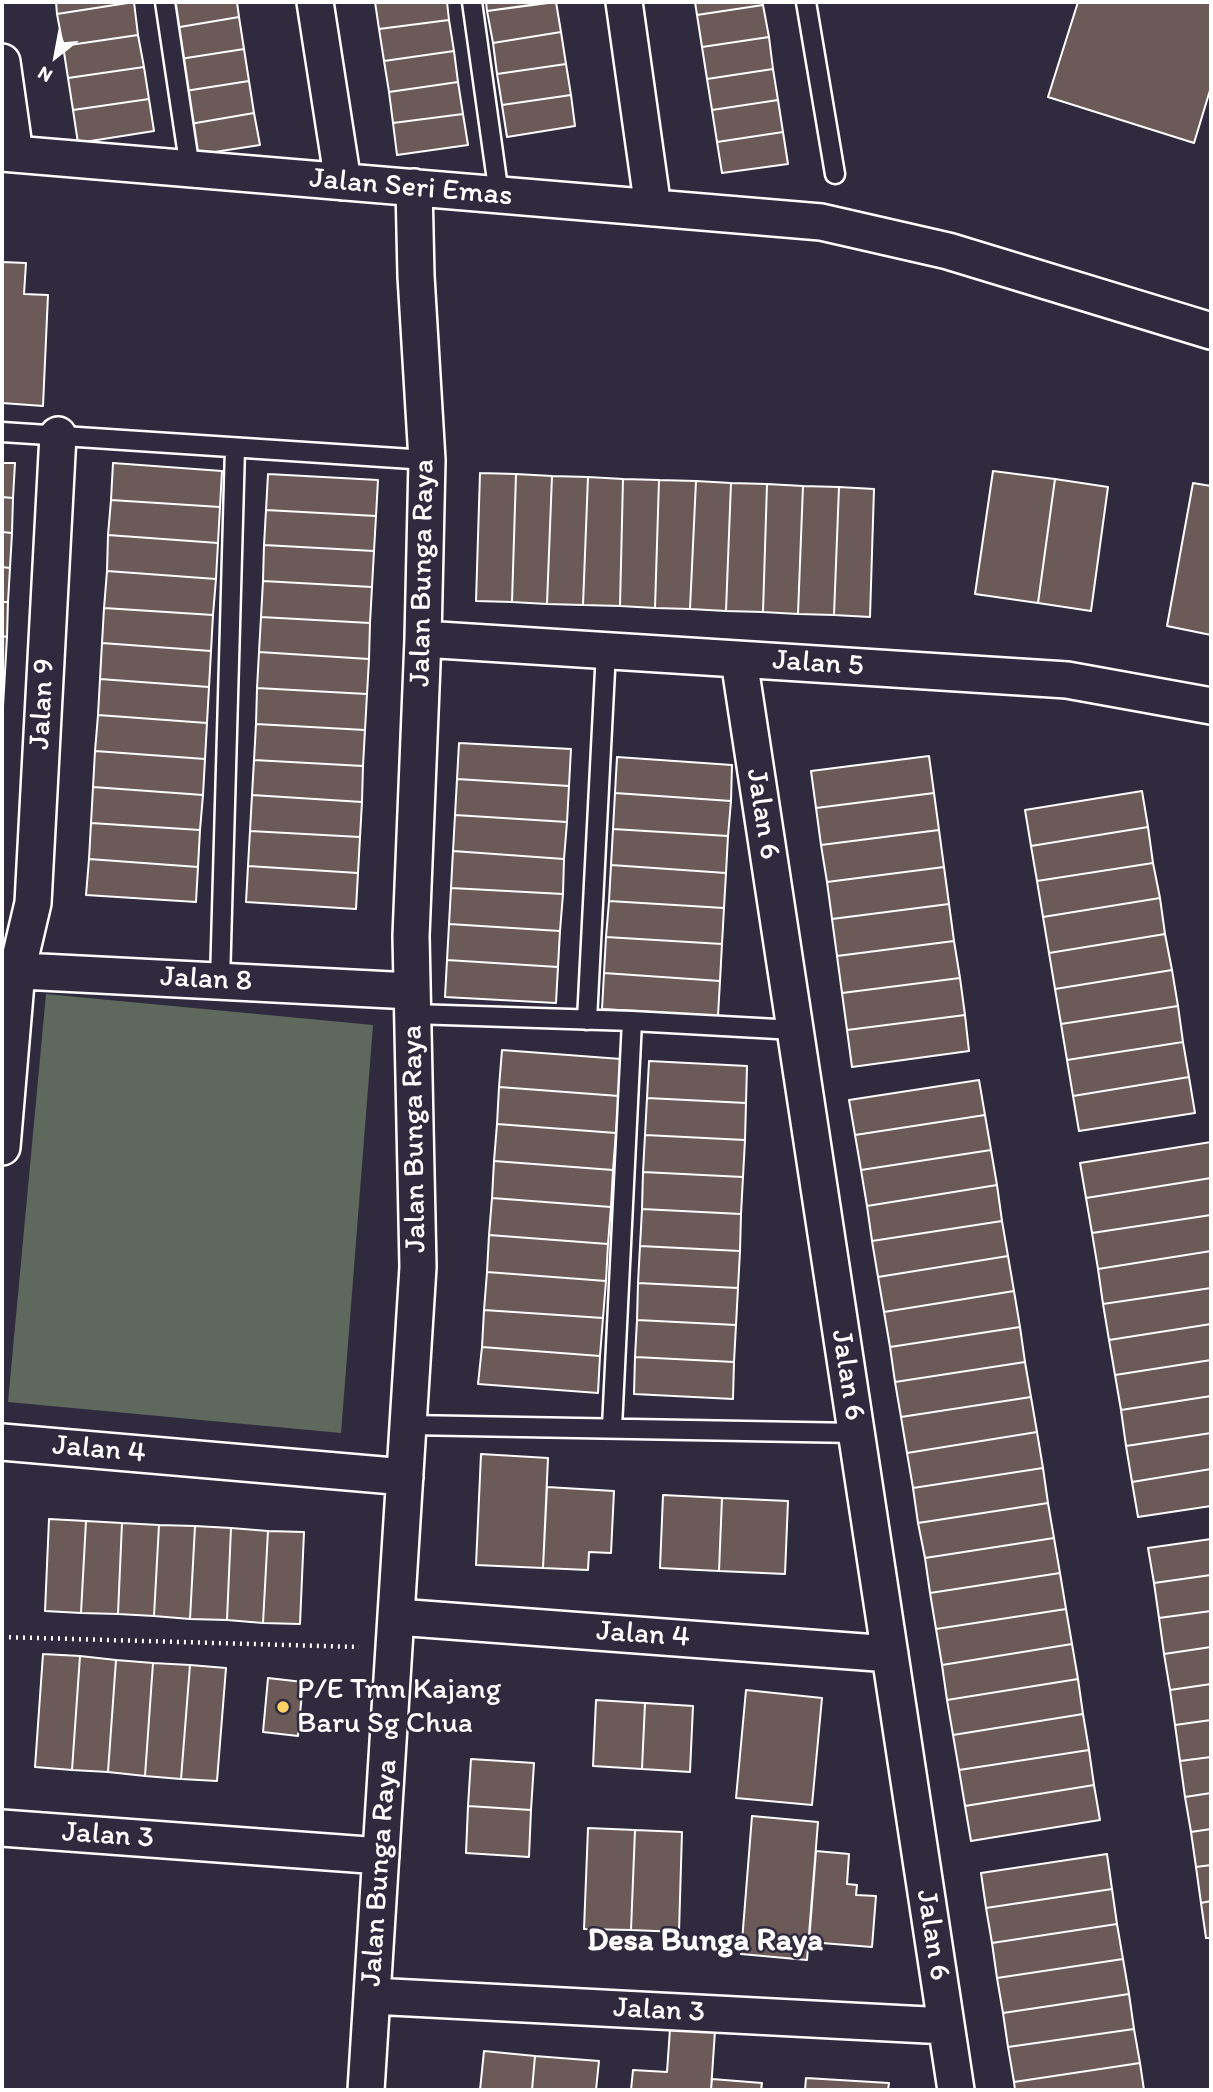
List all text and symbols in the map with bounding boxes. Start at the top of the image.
north arrow [21,21,91,91]
text: N [34,61,56,88]
street label: Jalan Seri Emas [308,161,514,215]
street label: Jalan Bunga Raya [403,459,443,687]
street label: Jalan 5 [771,643,865,685]
street label: Jalan 9 [23,657,63,751]
street label: Jalan 6 [737,766,787,862]
street label: Jalan 8 [159,960,253,1000]
street label: Jalan Bunga Raya [395,1025,435,1253]
street label: Jalan 6 [822,1327,872,1423]
street label: Jalan 4 [51,1428,147,1472]
street label: Jalan 4 [595,1614,691,1656]
place label: P/E Tmn Kajang Baru Sg Chua [297,1672,501,1742]
marker: P/E Tmn Kajang Baru Sg Chua [275,1699,291,1715]
street label: Jalan Bunga Raya [354,1758,406,1988]
street label: Jalan 3 [61,1815,155,1857]
street label: Jalan 6 [907,1887,957,1983]
district label: Desa Bunga Raya [587,1923,823,1961]
street label: Jalan 3 [612,1991,706,2031]

